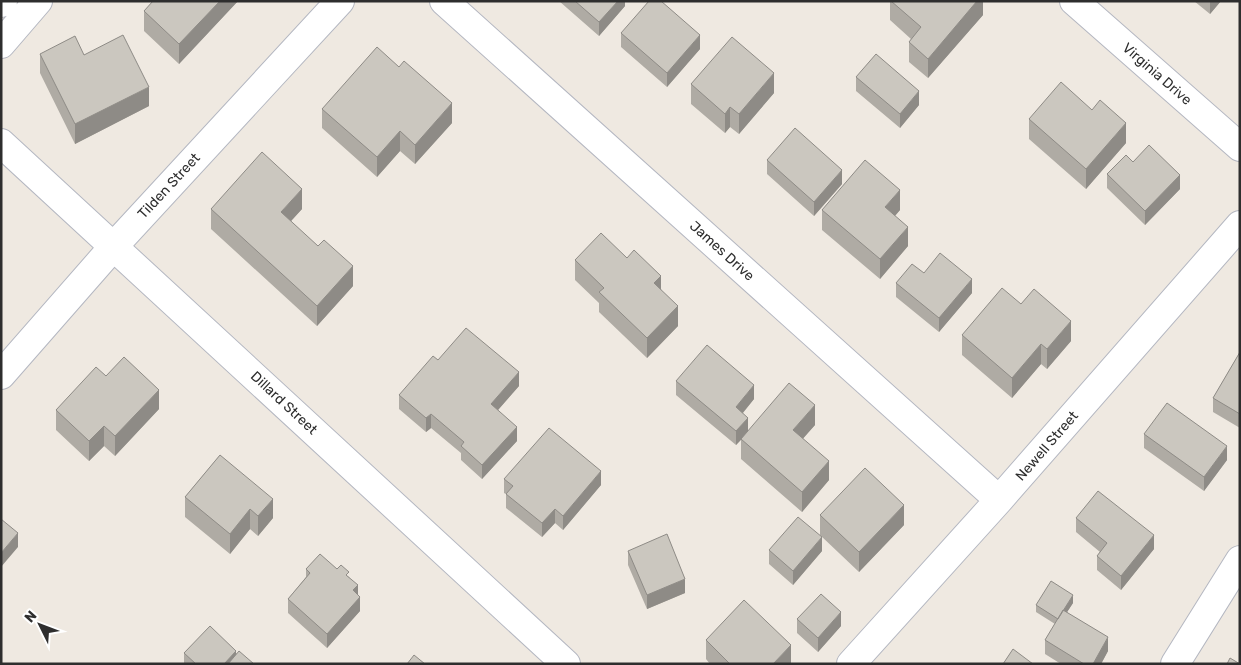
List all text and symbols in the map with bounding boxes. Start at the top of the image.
street label: Virginia Drive [1119,39,1195,109]
street label: Tilden Street [134,149,204,222]
street label: James Drive [686,218,758,285]
street label: Dillard Street [247,368,321,439]
street label: Newell Street [1012,407,1082,484]
north arrow [15,600,65,650]
text: N [21,607,40,626]

